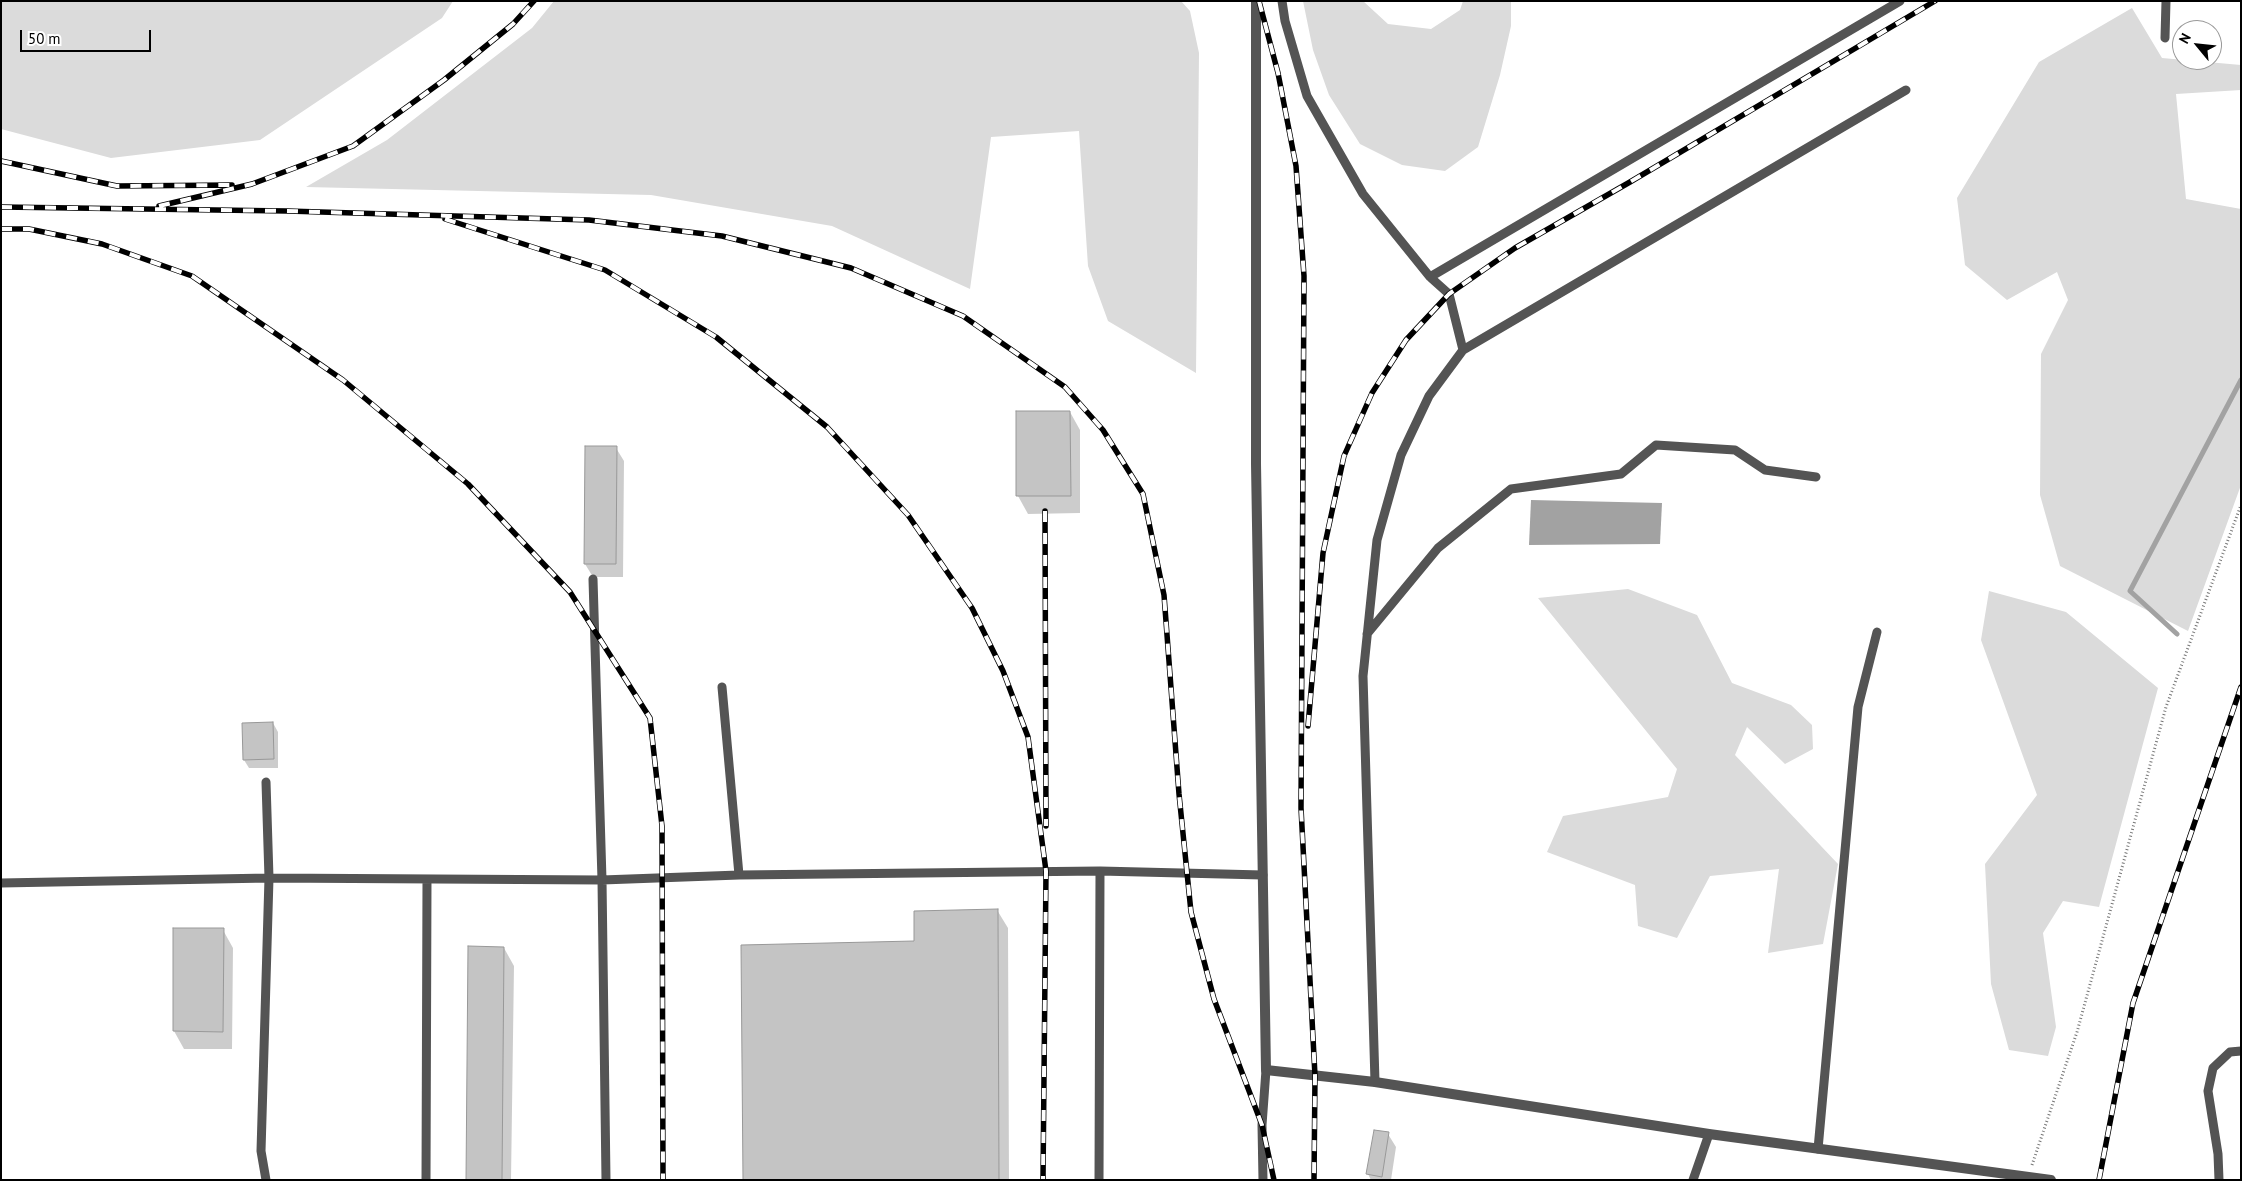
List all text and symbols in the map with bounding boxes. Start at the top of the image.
scale bar [22,20,154,52]
north arrow [2172,20,2222,70]
text: 50 m [28,29,61,48]
text: N [2175,30,2195,47]

